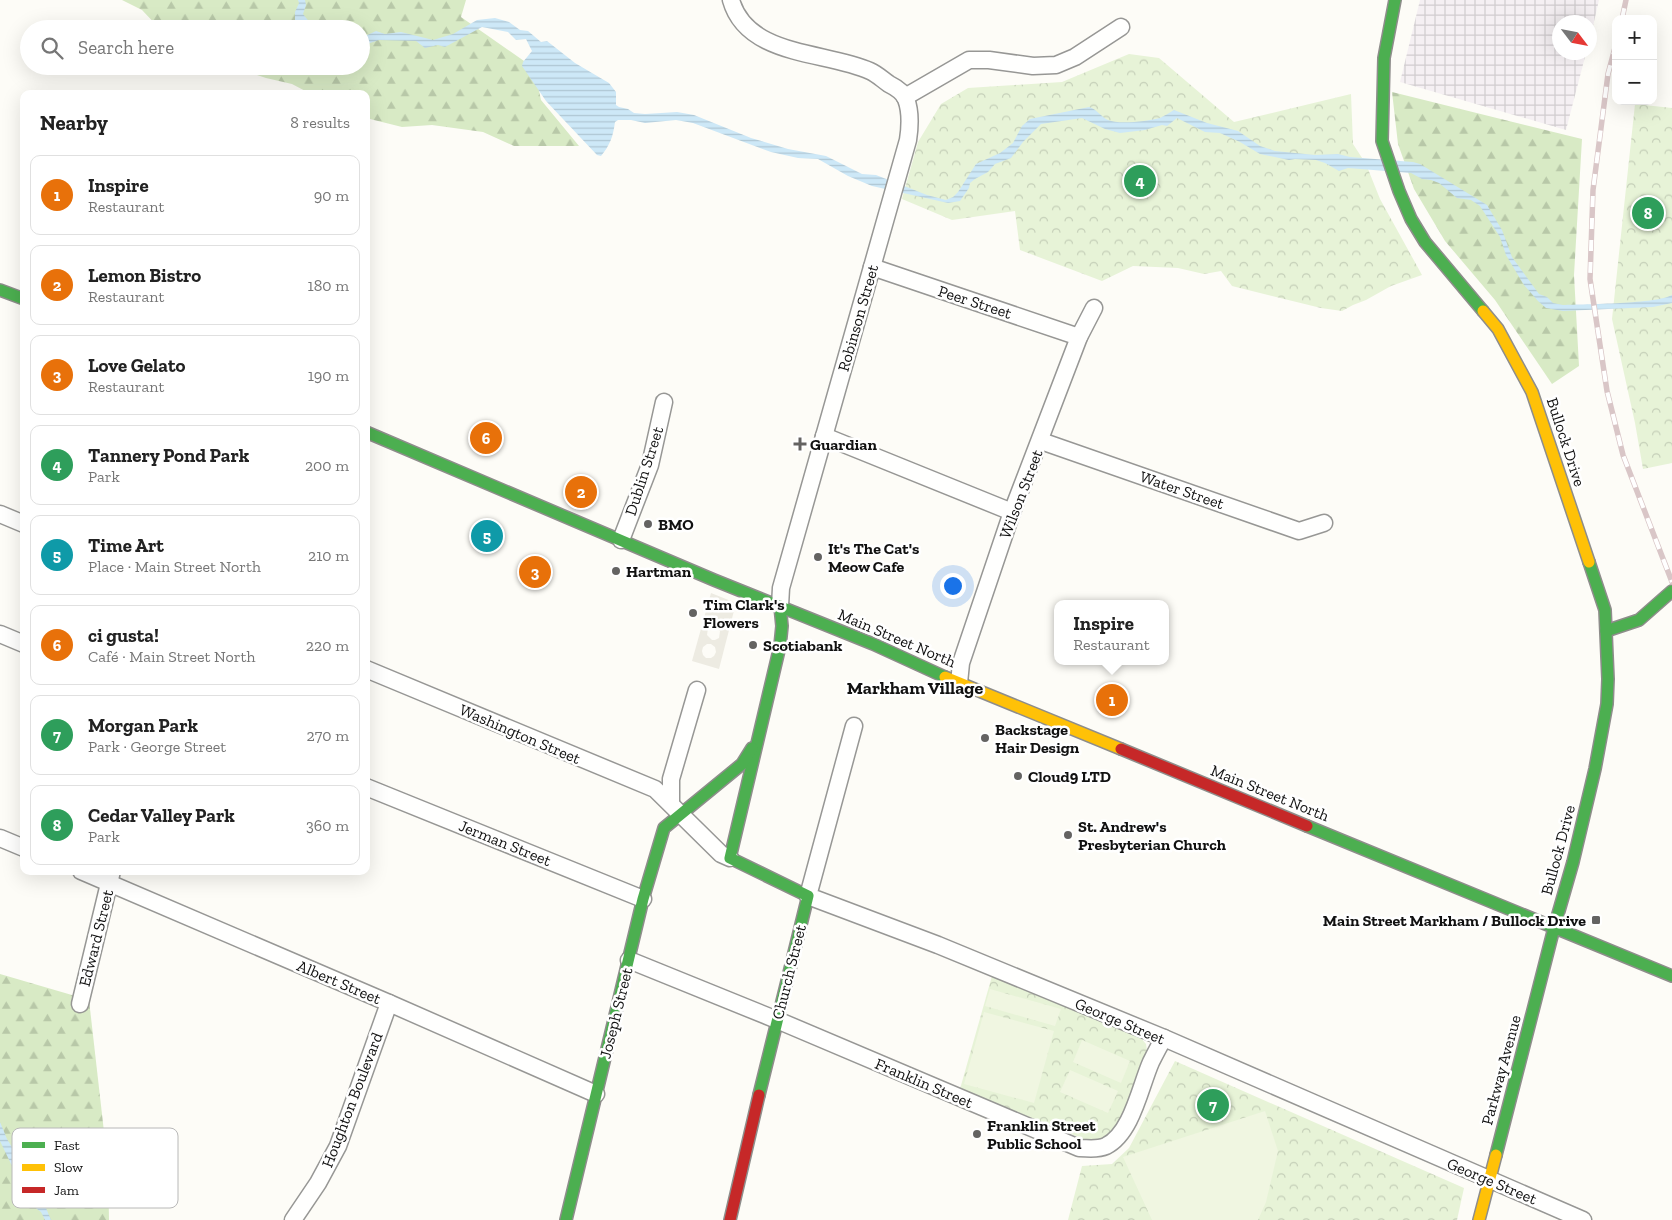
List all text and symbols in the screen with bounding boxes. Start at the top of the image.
north arrow [1552,15,1597,60]
map controls [1612,15,1657,105]
button: + [1612,15,1657,60]
search box [20,20,370,75]
icon: search [38,34,66,62]
text: Search here [78,36,174,59]
button: − [1612,60,1657,105]
text: Nearby [40,110,108,135]
text: 8 results [290,113,350,132]
pin: 4 [1124,162,1156,200]
text: Inspire [88,174,149,197]
text: 1 [54,186,60,205]
text: 90 m [314,186,349,205]
pin: 8 [1632,194,1664,232]
text: Restaurant [88,197,164,216]
street label: Robinson Street [834,262,882,374]
text: Lemon Bistro [88,264,201,287]
text: 2 [53,276,61,295]
text: 180 m [308,276,349,295]
street label: Peer Street [936,281,1014,323]
text: Restaurant [88,287,164,306]
text: Love Gelato [88,354,185,377]
text: 3 [53,366,61,385]
text: 190 m [308,366,349,385]
text: Restaurant [88,377,164,396]
street label: Bullock Drive [1543,395,1589,489]
pin: 6 [470,419,502,457]
street label: Dublin Street [621,424,667,518]
place label: Guardian [810,435,877,454]
marker: Guardian [794,438,806,450]
text: Tannery Pond Park [88,444,249,467]
street label: Wilson Street [995,447,1047,541]
text: 4 [52,456,62,475]
text: 200 m [305,456,349,475]
text: Park [88,467,120,486]
street label: Water Street [1137,467,1227,513]
pin: 2 [565,473,597,511]
place label: BMO [658,515,694,534]
pin: 5 [471,517,503,555]
marker: BMO [642,518,654,530]
text: Time Art [88,534,164,557]
place label: It's The Cat's Meow Cafe [828,539,919,576]
text: 5 [53,546,61,565]
text: 210 m [308,546,349,565]
marker: It's The Cat's Meow Cafe [812,551,824,563]
pin: 3 [519,553,551,591]
text: Place · Main Street North [88,557,261,576]
place label: Hartman [626,562,692,581]
marker: Hartman [610,565,622,577]
your location [940,573,966,599]
place label: Tim Clark's Flowers [703,595,785,632]
popup [1054,600,1169,665]
street label: Main Street North [835,605,959,671]
marker: Tim Clark's Flowers [687,607,699,619]
text: Inspire [1073,612,1134,635]
text: ci gusta! [88,624,159,647]
text: Restaurant [1073,635,1150,654]
text: 6 [53,636,61,655]
text: 220 m [306,636,349,655]
place label: Scotiabank [763,636,842,655]
marker: Scotiabank [747,639,759,651]
text: Café · Main Street North [88,647,255,666]
district label: Markham Village [847,677,984,699]
pin: 1 [1096,681,1128,719]
street label: Washington Street [457,700,583,768]
text: Morgan Park [88,714,198,737]
place label: Backstage Hair Design [995,720,1080,757]
text: 7 [53,726,61,745]
text: 270 m [307,726,349,745]
marker: Backstage Hair Design [979,732,991,744]
text: Park · George Street [88,737,226,756]
street label: Main Street North [1208,761,1332,825]
place label: Cloud9 LTD [1028,767,1111,786]
marker: Cloud9 LTD [1012,770,1024,782]
street label: Bullock Drive [1537,803,1579,897]
text: Cedar Valley Park [88,804,235,827]
text: 8 [53,816,61,835]
text: 360 m [306,816,349,835]
street label: Jerman Street [456,816,554,870]
place label: St. Andrew's Presbyterian Church [1078,817,1227,854]
text: Park [88,827,120,846]
marker: St. Andrew's Presbyterian Church [1062,829,1074,841]
street label: Edward Street [75,887,117,989]
place label: Main Street Markham / Bullock Drive [1323,911,1586,930]
marker: Main Street Markham / Bullock Drive [1590,914,1602,926]
street label: Church Street [768,923,810,1021]
street label: Albert Street [294,956,384,1008]
street label: Joseph Street [596,966,636,1060]
street label: George Street [1072,994,1168,1048]
street label: Parkway Avenue [1477,1013,1525,1127]
street label: Houghton Boulevard [317,1030,387,1170]
street label: Franklin Street [872,1054,976,1112]
pin: 7 [1197,1086,1229,1124]
place label: Franklin Street Public School [987,1116,1096,1153]
legend [12,1128,178,1208]
marker: Franklin Street Public School [971,1128,983,1140]
text: Fast [54,1137,81,1154]
street label: George Street [1444,1154,1540,1208]
text: Slow [54,1159,83,1176]
text: Jam [54,1182,79,1199]

